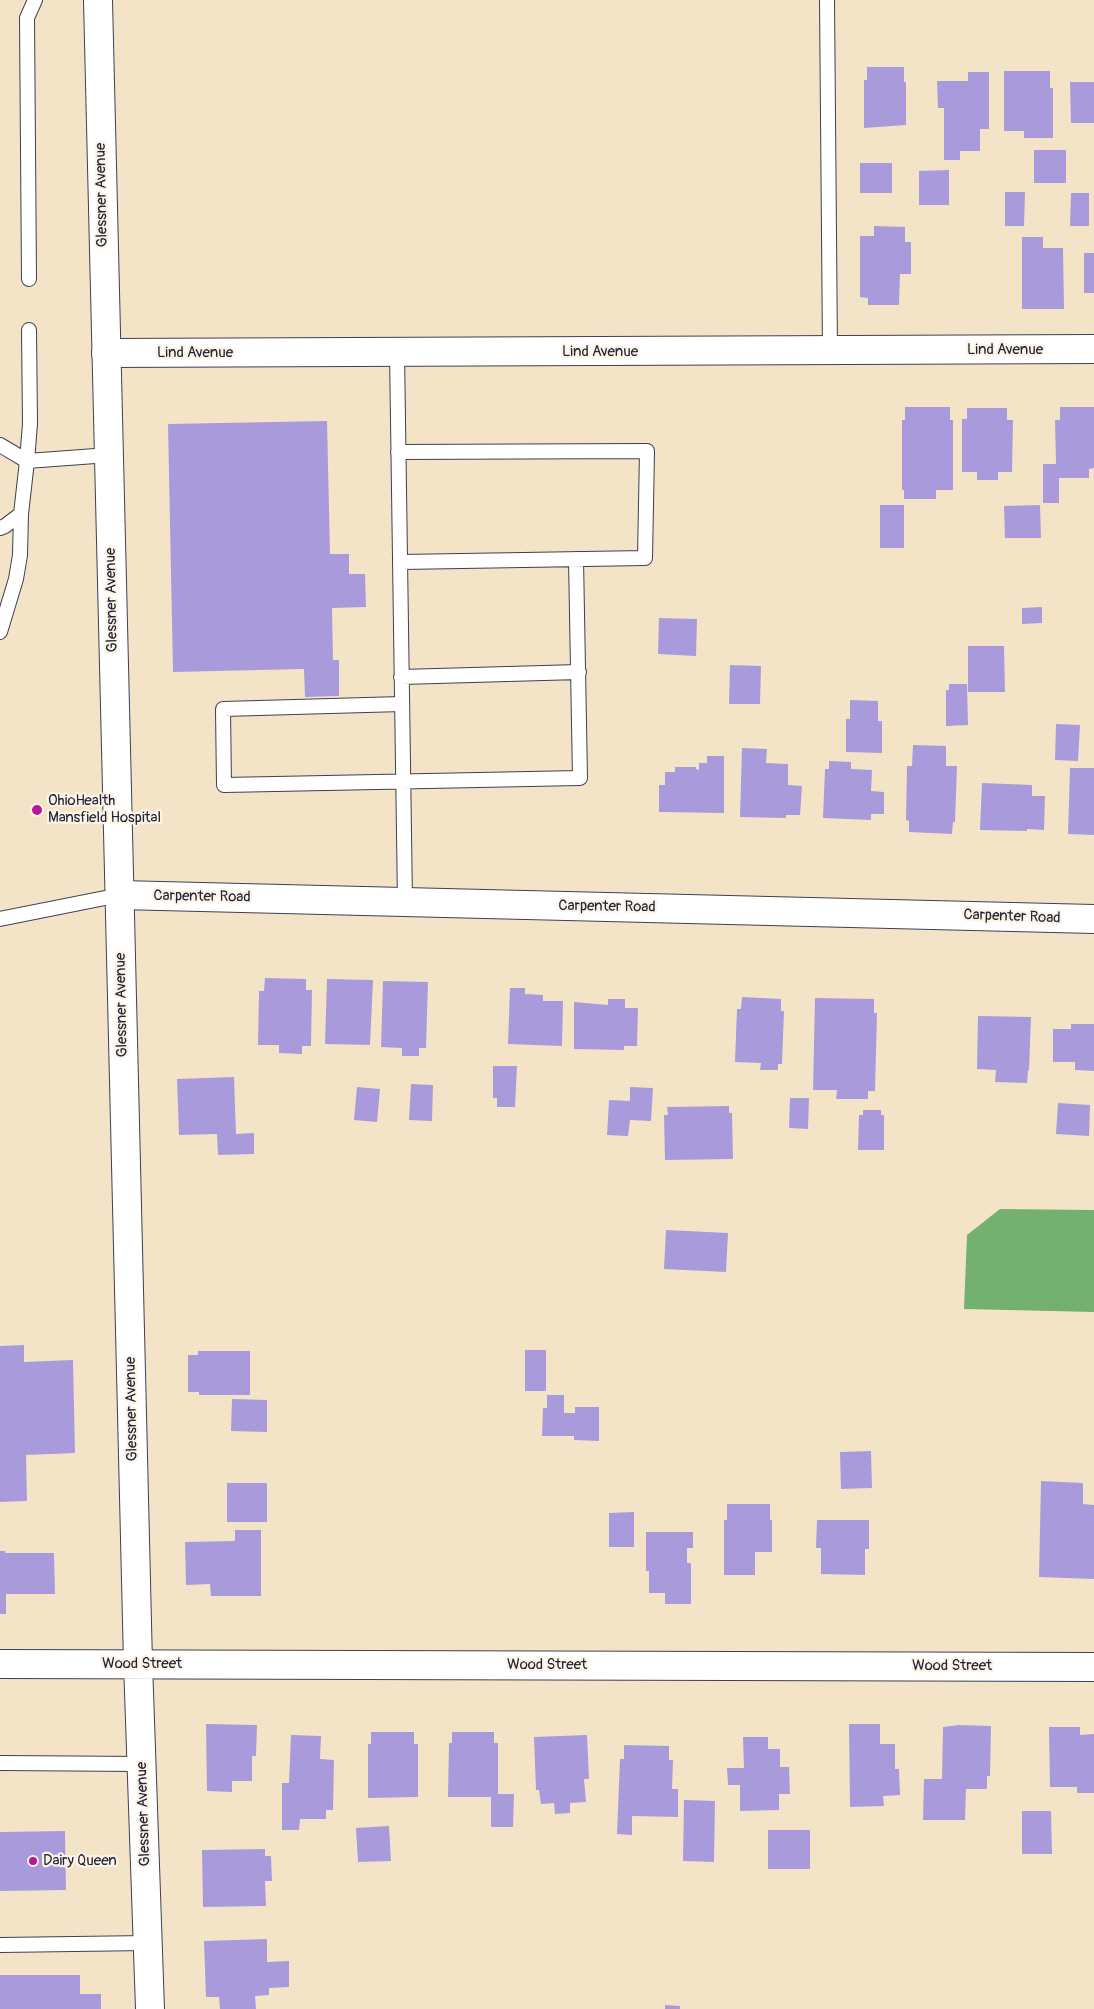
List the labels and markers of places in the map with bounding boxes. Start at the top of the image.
place label: OhioHealth Mansfield Hospital [48,792,161,827]
marker: OhioHealth Mansfield Hospital [30,803,44,817]
place label: Dairy Queen [43,1852,117,1870]
marker: Dairy Queen [27,1855,39,1867]

